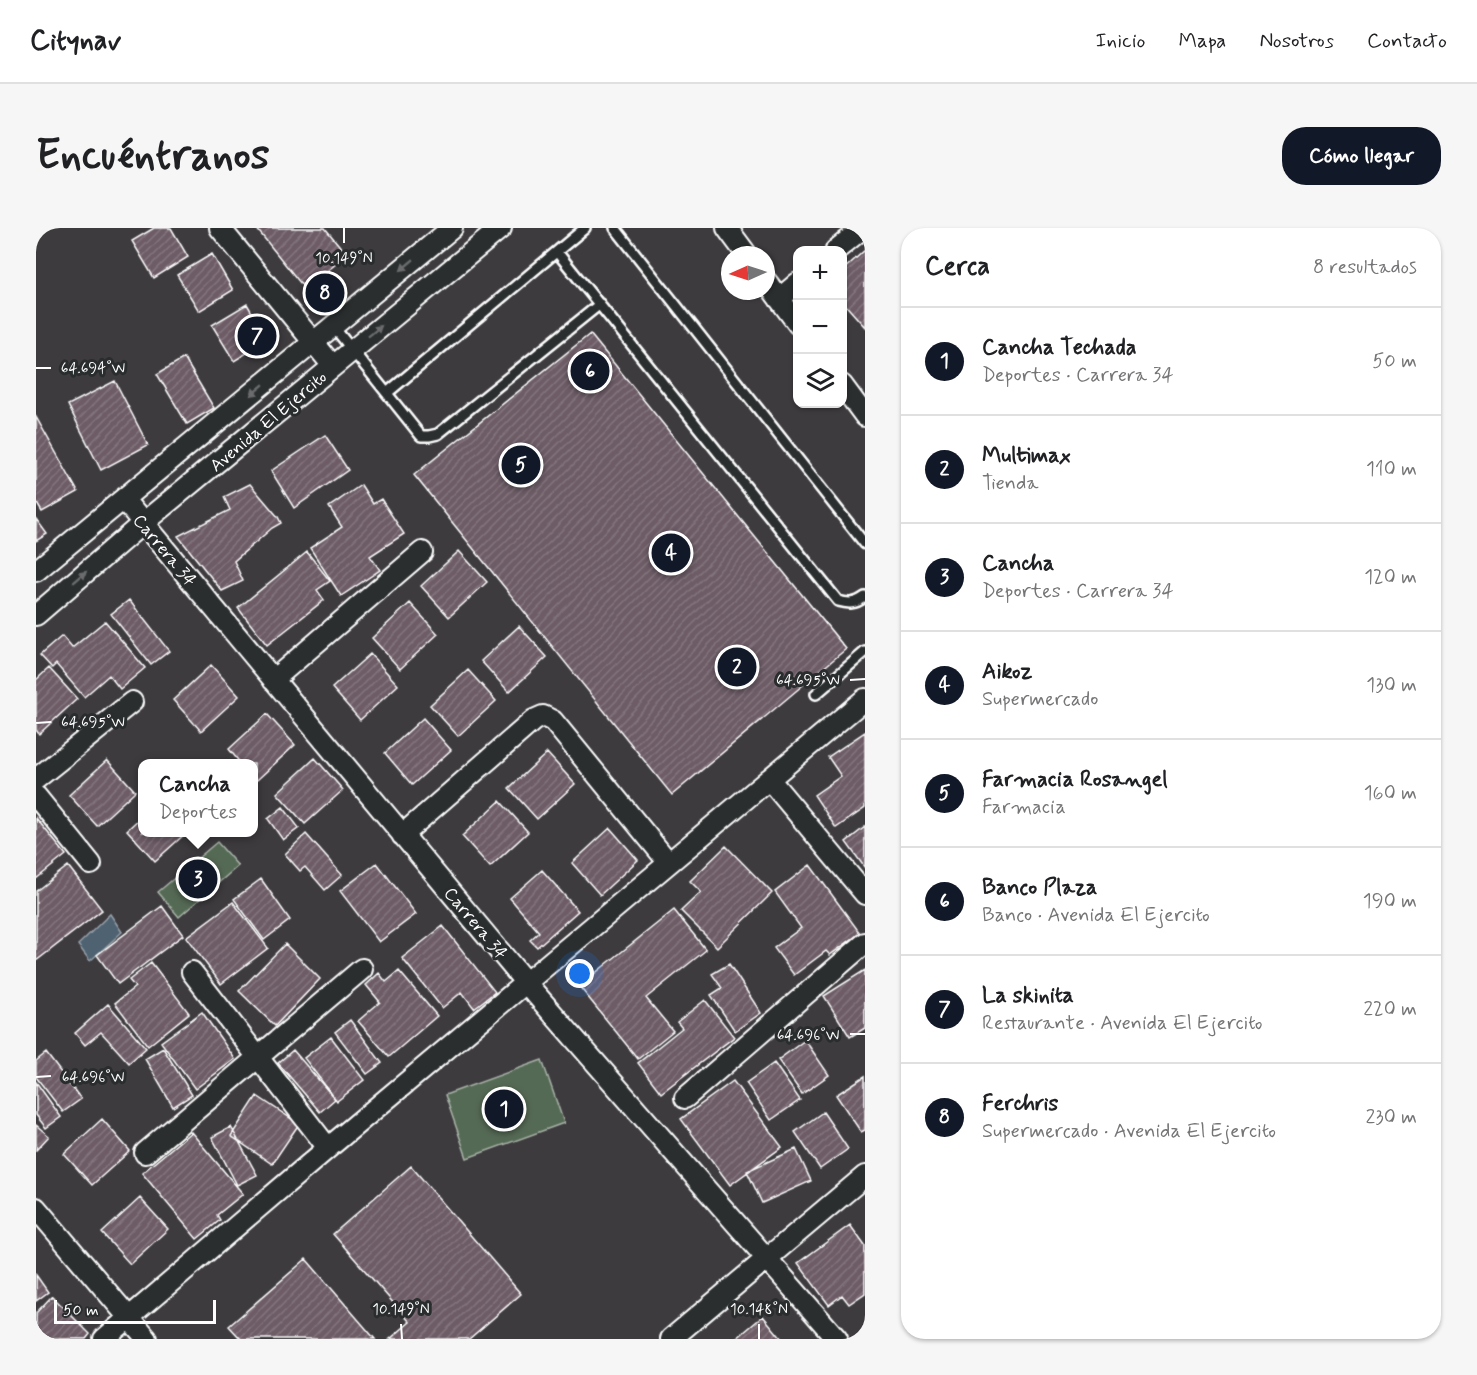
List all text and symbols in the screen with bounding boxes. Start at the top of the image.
text: Citynav [30,23,121,60]
text: Inicio [1096,27,1146,55]
text: Mapa [1179,27,1226,55]
text: Nosotros [1259,27,1334,55]
text: Contacto [1367,27,1447,55]
button: Cómo llegar [1282,127,1441,185]
text: Encuéntranos [36,129,269,184]
north arrow [721,246,775,300]
map controls [793,246,847,408]
button: + [793,246,847,300]
text: 10.149°N [315,249,373,269]
text: Cerca [925,250,990,284]
text: 8 resultados [1313,254,1417,281]
one-way arrow [399,259,415,272]
pin: 8 [306,270,344,316]
button: − [793,300,847,354]
pin: 7 [238,314,276,358]
one-way arrow [367,325,382,338]
text: Cancha Techada [982,334,1137,362]
pin: 6 [570,348,610,394]
text: 1 [940,348,949,375]
text: 50 m [1372,348,1417,375]
button: layers [793,354,847,408]
text: 64.694°W [61,359,125,379]
text: Deportes · Carrera 34 [982,362,1174,389]
street label: Avenida El Ejercito [205,366,332,478]
one-way arrow [249,383,265,396]
pin: 5 [502,442,540,488]
text: Multimax [982,442,1071,470]
text: 2 [940,456,949,483]
text: 110 m [1366,456,1417,483]
text: Tienda [982,470,1038,497]
street label: Carrera 34 [127,509,202,592]
pin: 4 [652,530,690,576]
text: Cancha [982,550,1054,578]
text: 3 [940,564,949,591]
text: 120 m [1364,564,1417,591]
one-way arrow [72,571,87,584]
text: Deportes · Carrera 34 [982,578,1174,605]
pin: 2 [718,644,756,690]
text: Aikoz [982,658,1032,686]
text: 64.695°W [776,671,840,691]
text: 4 [939,672,950,699]
text: 130 m [1366,672,1417,699]
text: Supermercado [982,686,1098,713]
text: 64.695°W [61,713,125,733]
popup [138,759,258,837]
text: Farmacia Rosangel [982,766,1168,794]
text: Cancha [159,771,231,799]
text: 5 [939,780,951,807]
text: 160 m [1364,780,1417,807]
text: Farmacia [982,794,1066,821]
text: Deportes [159,799,237,826]
pin: 3 [178,856,218,902]
text: Banco Plaza [982,874,1097,902]
street label: Carrera 34 [438,882,513,965]
text: 6 [939,888,950,915]
text: 190 m [1363,888,1417,915]
text: Banco · Avenida El Ejercito [982,902,1210,929]
your location [565,959,594,988]
text: La skinita [982,982,1074,1010]
text: 7 [938,996,951,1023]
text: 220 m [1363,996,1417,1023]
text: Restaurante · Avenida El Ejercito [982,1010,1262,1037]
text: 64.696°W [777,1026,839,1046]
text: 64.696°W [62,1068,124,1088]
pin: 1 [484,1086,524,1132]
text: Ferchris [982,1090,1058,1118]
text: 8 [939,1104,950,1131]
text: 230 m [1365,1104,1417,1131]
text: Supermercado · Avenida El Ejercito [982,1118,1276,1145]
scale bar [54,1297,216,1324]
text: 50 m [63,1300,99,1321]
text: 10.149°N [372,1300,430,1320]
text: 10.148°N [730,1300,788,1320]

